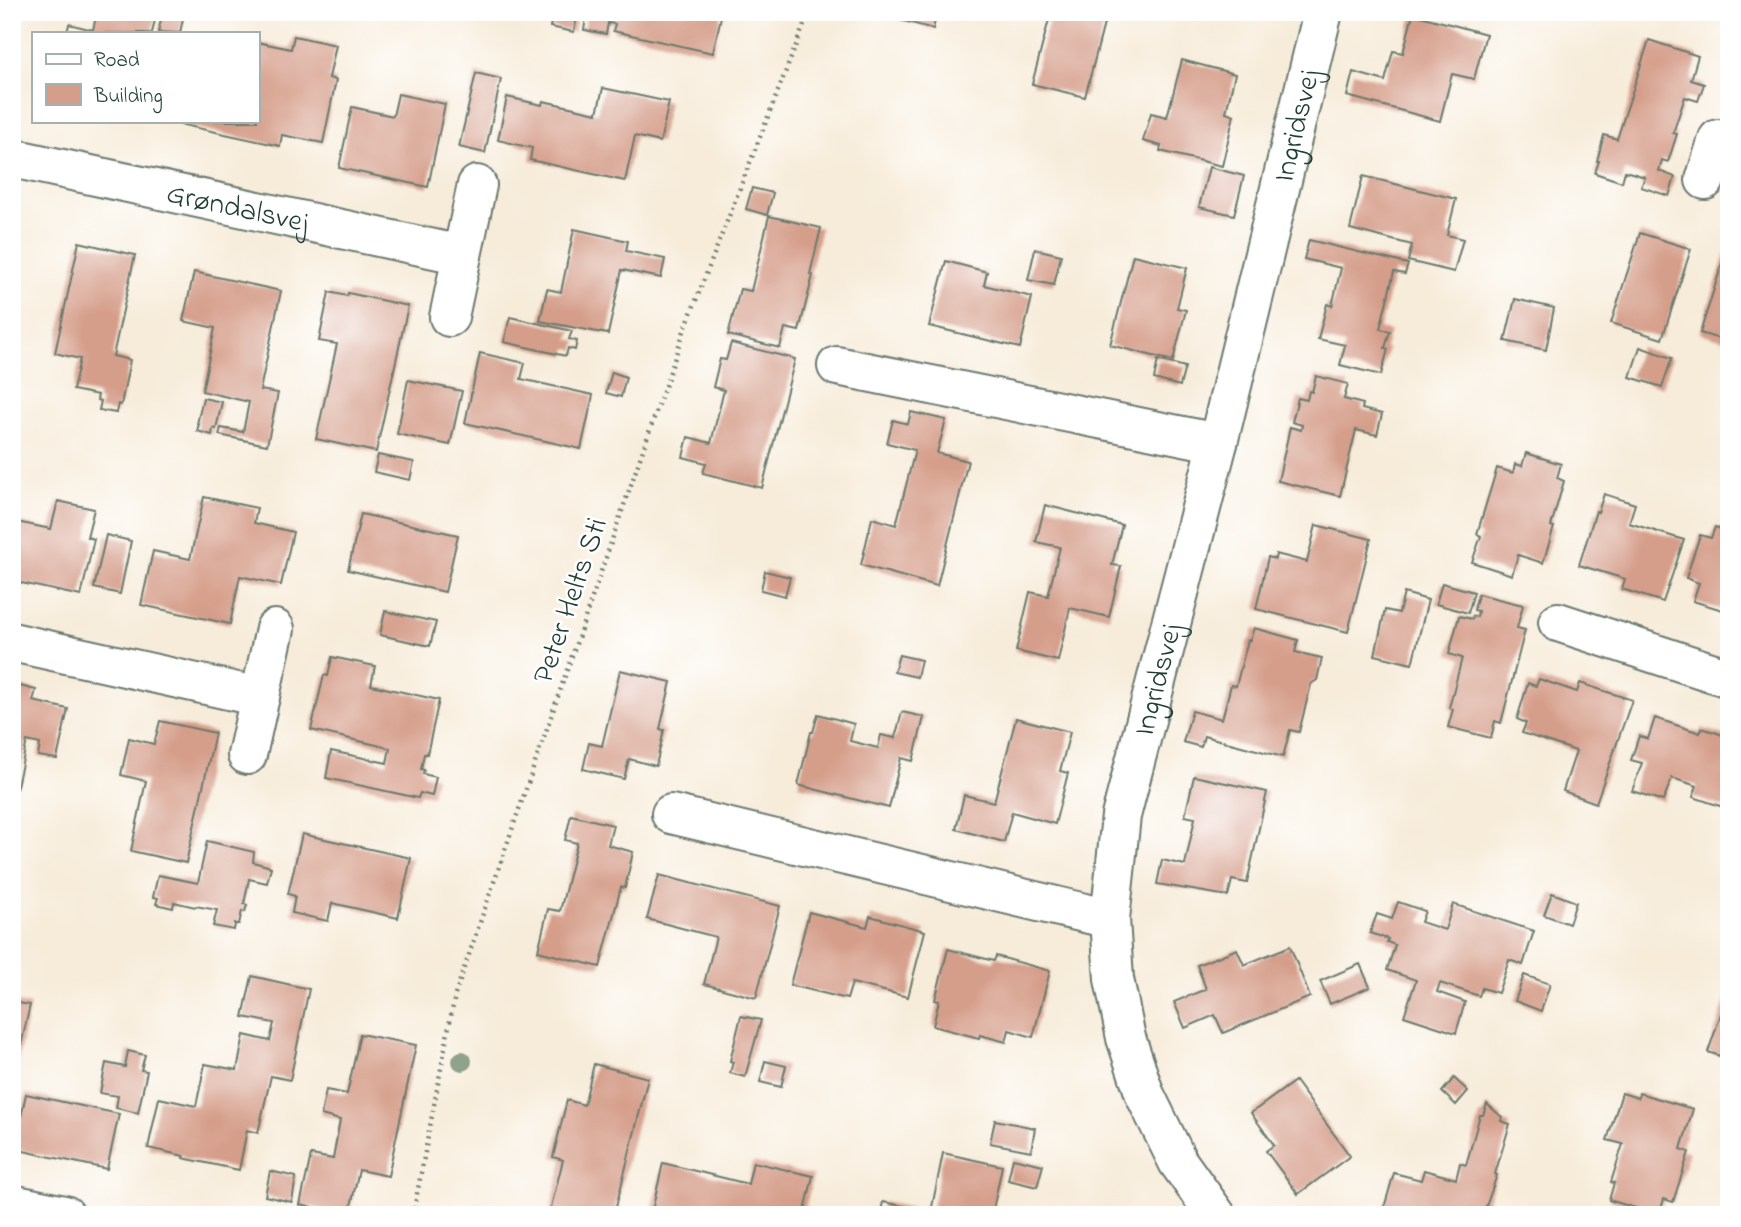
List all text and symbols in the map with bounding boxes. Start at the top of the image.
legend [32,32,259,122]
text: Road [94,46,140,76]
street label: Ingridsvej [1263,65,1333,187]
text: Building [93,82,163,114]
street label: Grøndalsvej [162,173,313,246]
street label: Peter Helts Sti [523,512,621,690]
street label: Ingridsvej [1124,618,1195,741]

